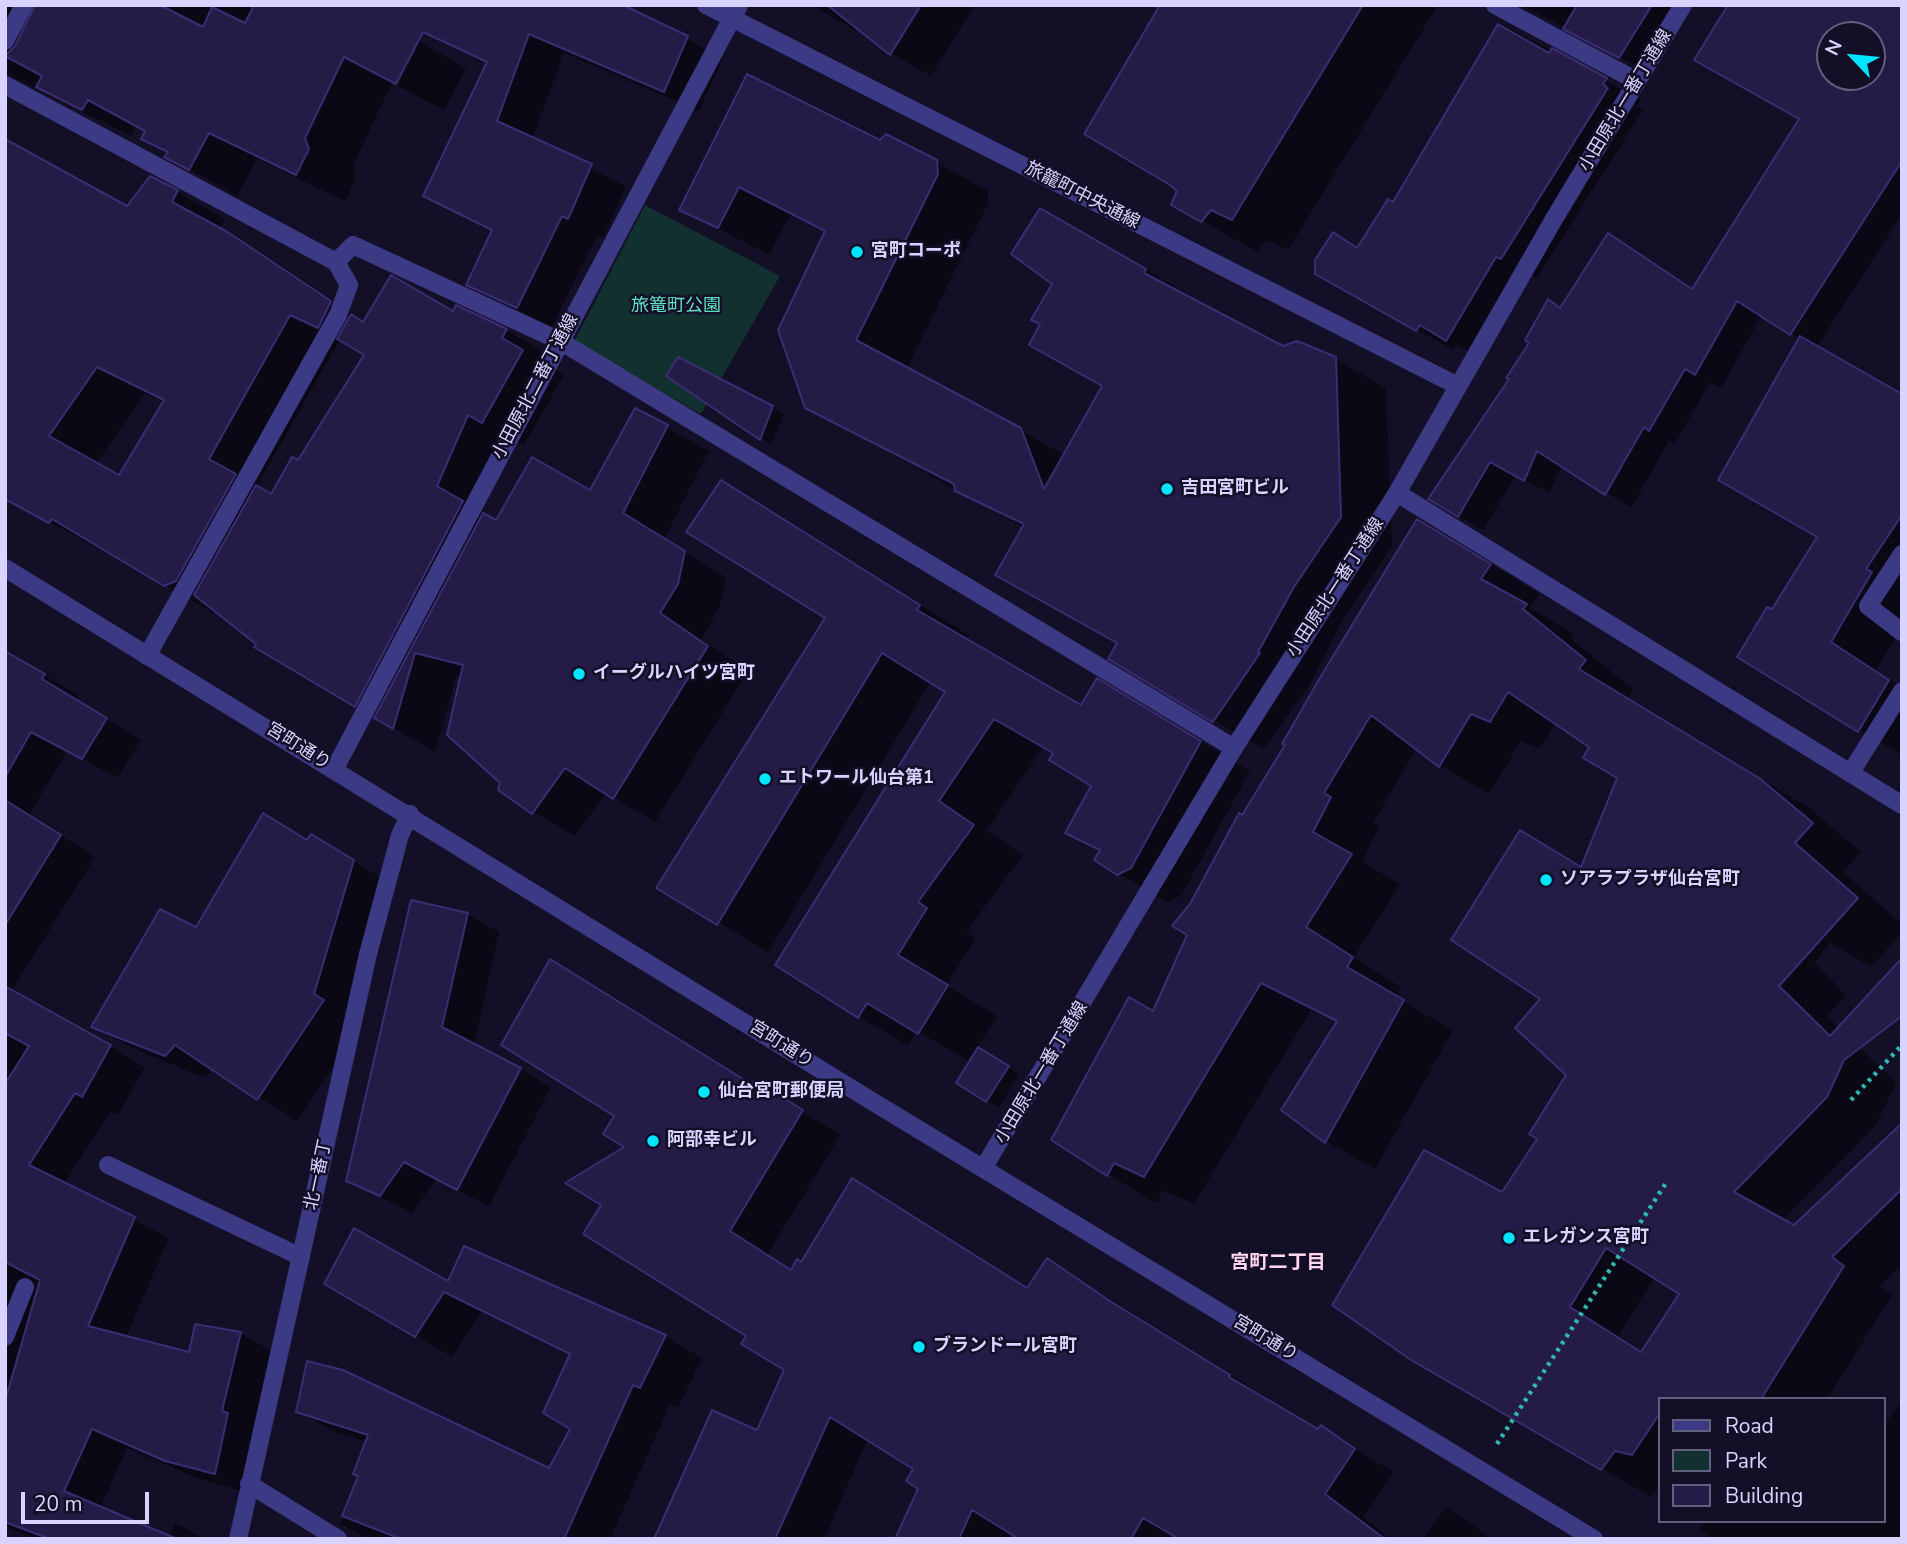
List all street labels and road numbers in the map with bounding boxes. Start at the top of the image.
street label: 小田原北一番丁通線 [1575,26,1677,176]
street label: 旅籠町中央通線 [1021,158,1143,234]
street label: 小田原北二番丁通線 [488,310,584,464]
street label: 小田原北一番丁通線 [1283,514,1389,662]
street label: 宮町通り [262,719,334,775]
street label: 小田原北一番丁通線 [991,998,1093,1148]
street label: 宮町通り [745,1017,817,1073]
street label: 北一番丁 [301,1138,337,1212]
street label: 宮町通り [1229,1311,1301,1367]

